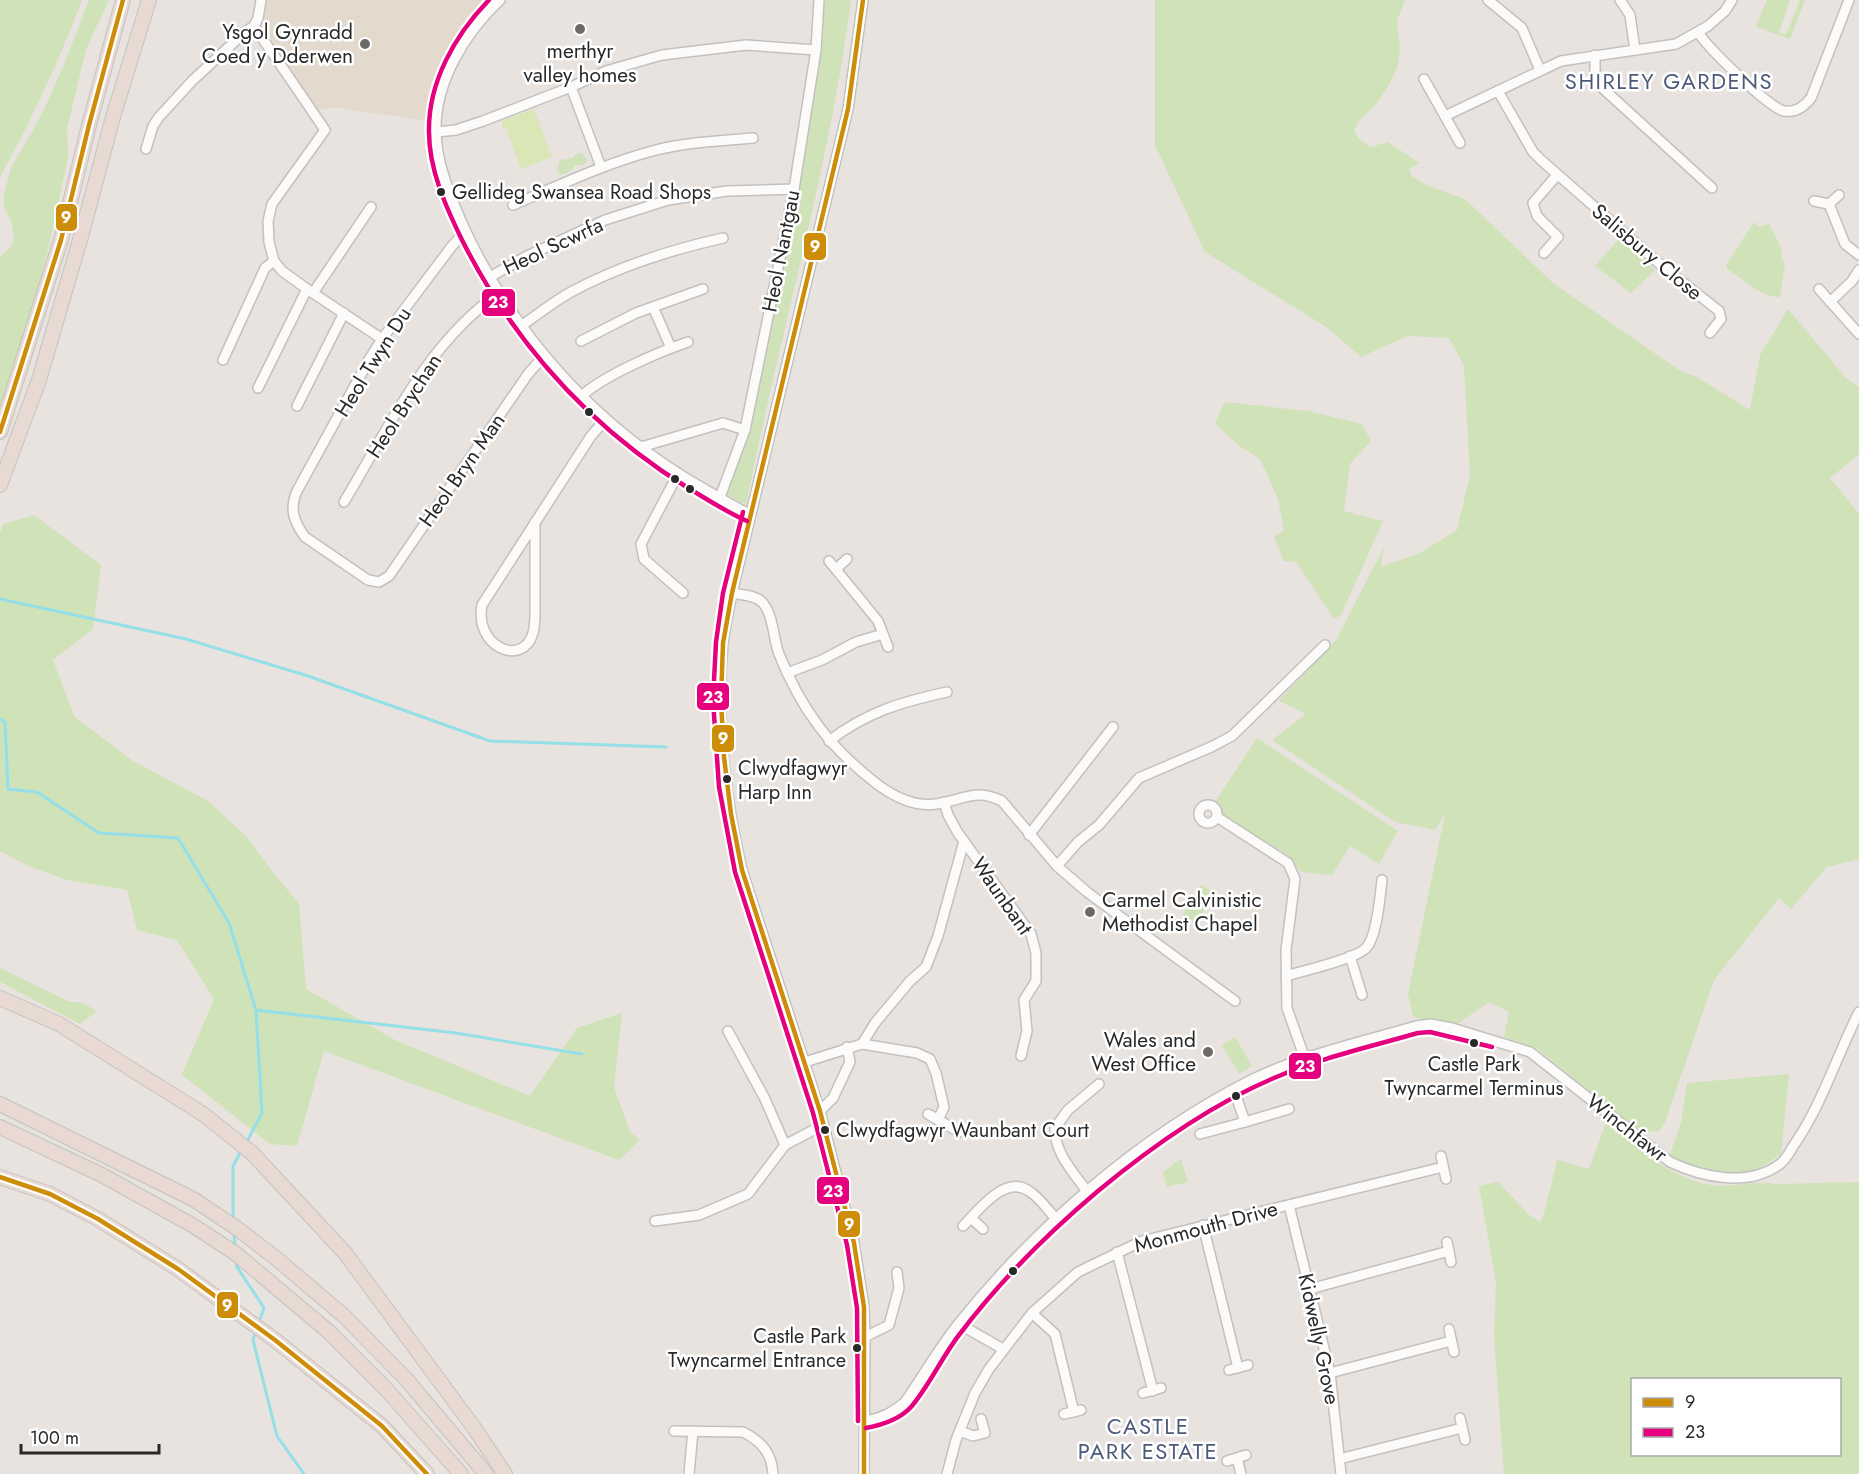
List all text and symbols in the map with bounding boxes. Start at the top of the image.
place label: Ysgol Gynradd Coed y Dderwen [202,17,353,71]
marker: merthyr valley homes [573,22,587,36]
place label: merthyr valley homes [523,36,637,90]
marker: Ysgol Gynradd Coed y Dderwen [358,37,372,51]
district label: SHIRLEY GARDENS [1565,65,1773,97]
place label: Gellideg Swansea Road Shops [452,178,711,207]
marker: Gellideg Swansea Road Shops [435,186,447,198]
street label: Heol Nantgau [754,187,808,315]
street label: Salisbury Close [1585,197,1709,308]
line badge: 9 [55,203,78,232]
text: 9 [61,206,71,229]
street label: Heol Scwrfa [498,210,608,282]
line badge: 9 [803,232,827,261]
text: 9 [810,235,820,258]
line badge: 23 [481,288,516,317]
text: 23 [488,291,508,314]
street label: Heol Twyn Du [327,301,419,423]
street label: Heol Brychan [359,348,449,464]
unlabelled marker [583,406,595,418]
street label: Heol Bryn Man [412,407,512,533]
unlabelled marker [669,473,681,485]
unlabelled marker [684,483,696,495]
line badge: 23 [696,682,730,711]
text: 23 [703,686,723,709]
line badge: 9 [711,724,735,753]
text: 9 [718,727,728,750]
place label: Clwydfagwyr Harp Inn [738,754,847,807]
marker: Clwydfagwyr Harp Inn [721,773,733,785]
street label: Waunbant [964,851,1040,941]
place label: Carmel Calvinistic Methodist Chapel [1102,885,1262,939]
marker: Carmel Calvinistic Methodist Chapel [1083,905,1097,919]
place label: Wales and West Office [1091,1025,1196,1079]
marker: Castle Park Twyncarmel Terminus [1468,1037,1480,1049]
marker: Wales and West Office [1201,1045,1215,1059]
place label: Castle Park Twyncarmel Terminus [1384,1050,1564,1103]
line badge: 23 [1288,1052,1322,1080]
text: 23 [1295,1055,1315,1078]
street label: Winchfawr [1580,1087,1675,1170]
unlabelled marker [1230,1090,1242,1102]
place label: Clwydfagwyr Waunbant Court [836,1116,1089,1145]
marker: Clwydfagwyr Waunbant Court [819,1124,831,1136]
line badge: 23 [816,1176,850,1205]
text: 23 [823,1180,843,1203]
street label: Monmouth Drive [1131,1193,1281,1261]
line badge: 9 [837,1210,861,1238]
text: 9 [844,1213,854,1236]
unlabelled marker [1007,1265,1019,1277]
street label: Kidwelly Grove [1290,1271,1348,1407]
line badge: 9 [216,1291,239,1319]
text: 9 [222,1294,232,1317]
place label: Castle Park Twyncarmel Entrance [668,1322,846,1375]
marker: Castle Park Twyncarmel Entrance [851,1342,863,1354]
legend [1631,1378,1841,1456]
text: 9 [1685,1389,1695,1415]
district label: CASTLE PARK ESTATE [1078,1410,1218,1467]
scale bar [21,1417,159,1455]
text: 23 [1685,1419,1705,1445]
text: 100 m [30,1425,79,1451]

